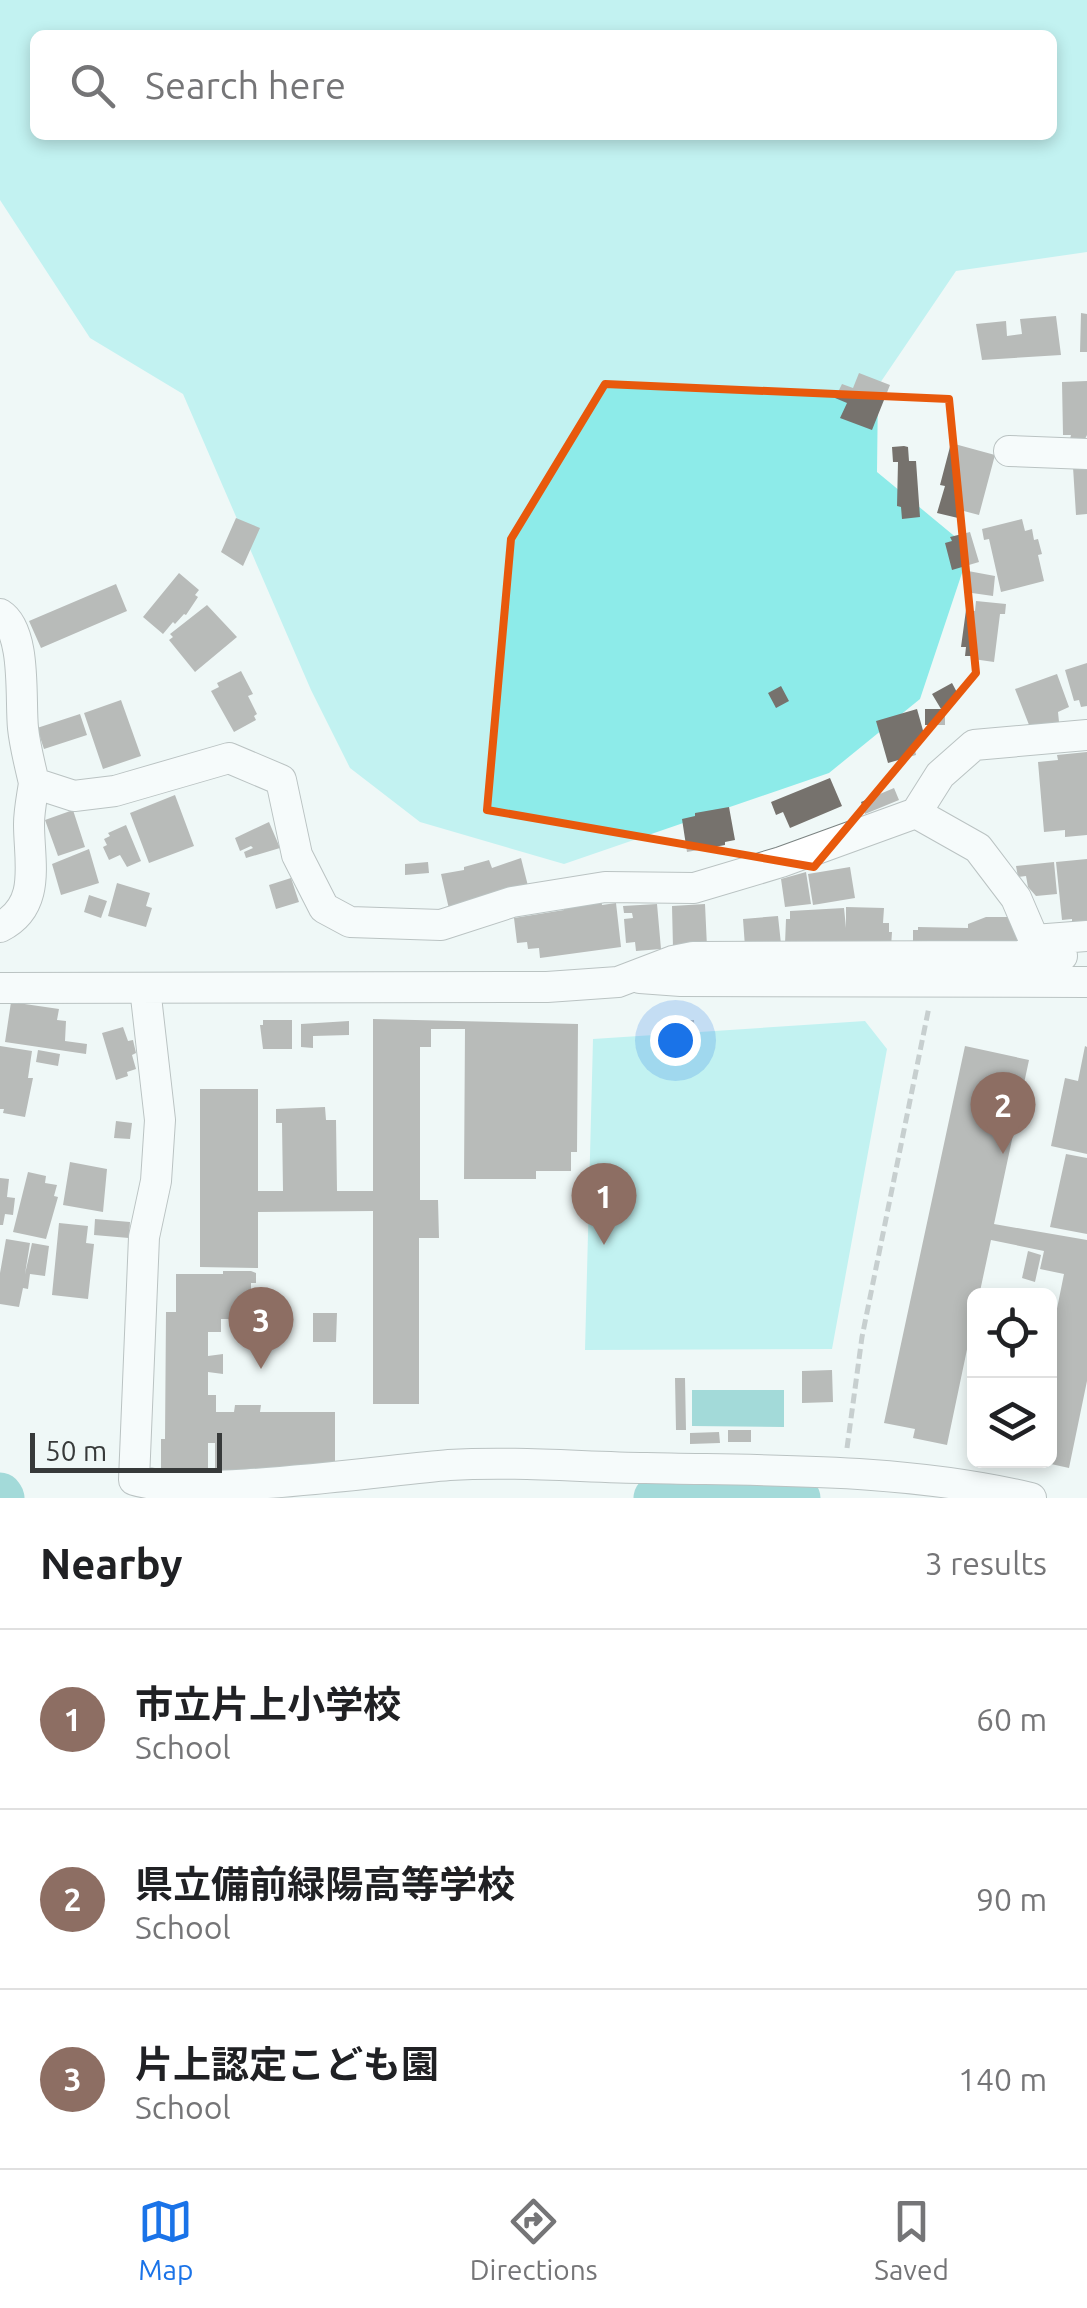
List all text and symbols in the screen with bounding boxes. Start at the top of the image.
search box [30,30,1057,140]
icon: search [65,58,120,113]
text: Search here [145,64,346,106]
your location [650,1015,701,1066]
pin: 2 [970,1072,1036,1154]
pin: 1 [572,1162,636,1245]
pin: 3 [228,1286,294,1369]
map controls [967,1288,1057,1468]
button: locate [967,1288,1057,1378]
button: layers [967,1378,1057,1468]
scale bar [30,1428,222,1472]
text: 50 m [45,1435,107,1466]
text: Nearby [40,1540,183,1587]
text: 3 results [925,1545,1047,1581]
text: 市立片上小学校 [135,1683,401,1725]
text: 1 [63,1701,82,1737]
text: 60 m [976,1701,1047,1737]
text: School [135,1729,231,1765]
text: 県立備前緑陽高等学校 [135,1863,515,1905]
text: 2 [63,1881,82,1917]
text: 90 m [976,1881,1047,1917]
text: School [135,1909,231,1945]
text: 片上認定こども園 [135,2043,439,2085]
text: 3 [63,2061,82,2097]
text: 140 m [958,2061,1047,2097]
text: School [135,2089,231,2125]
tab: Map [138,2194,193,2285]
tab: Directions [470,2194,598,2285]
tab: Saved [874,2194,949,2285]

